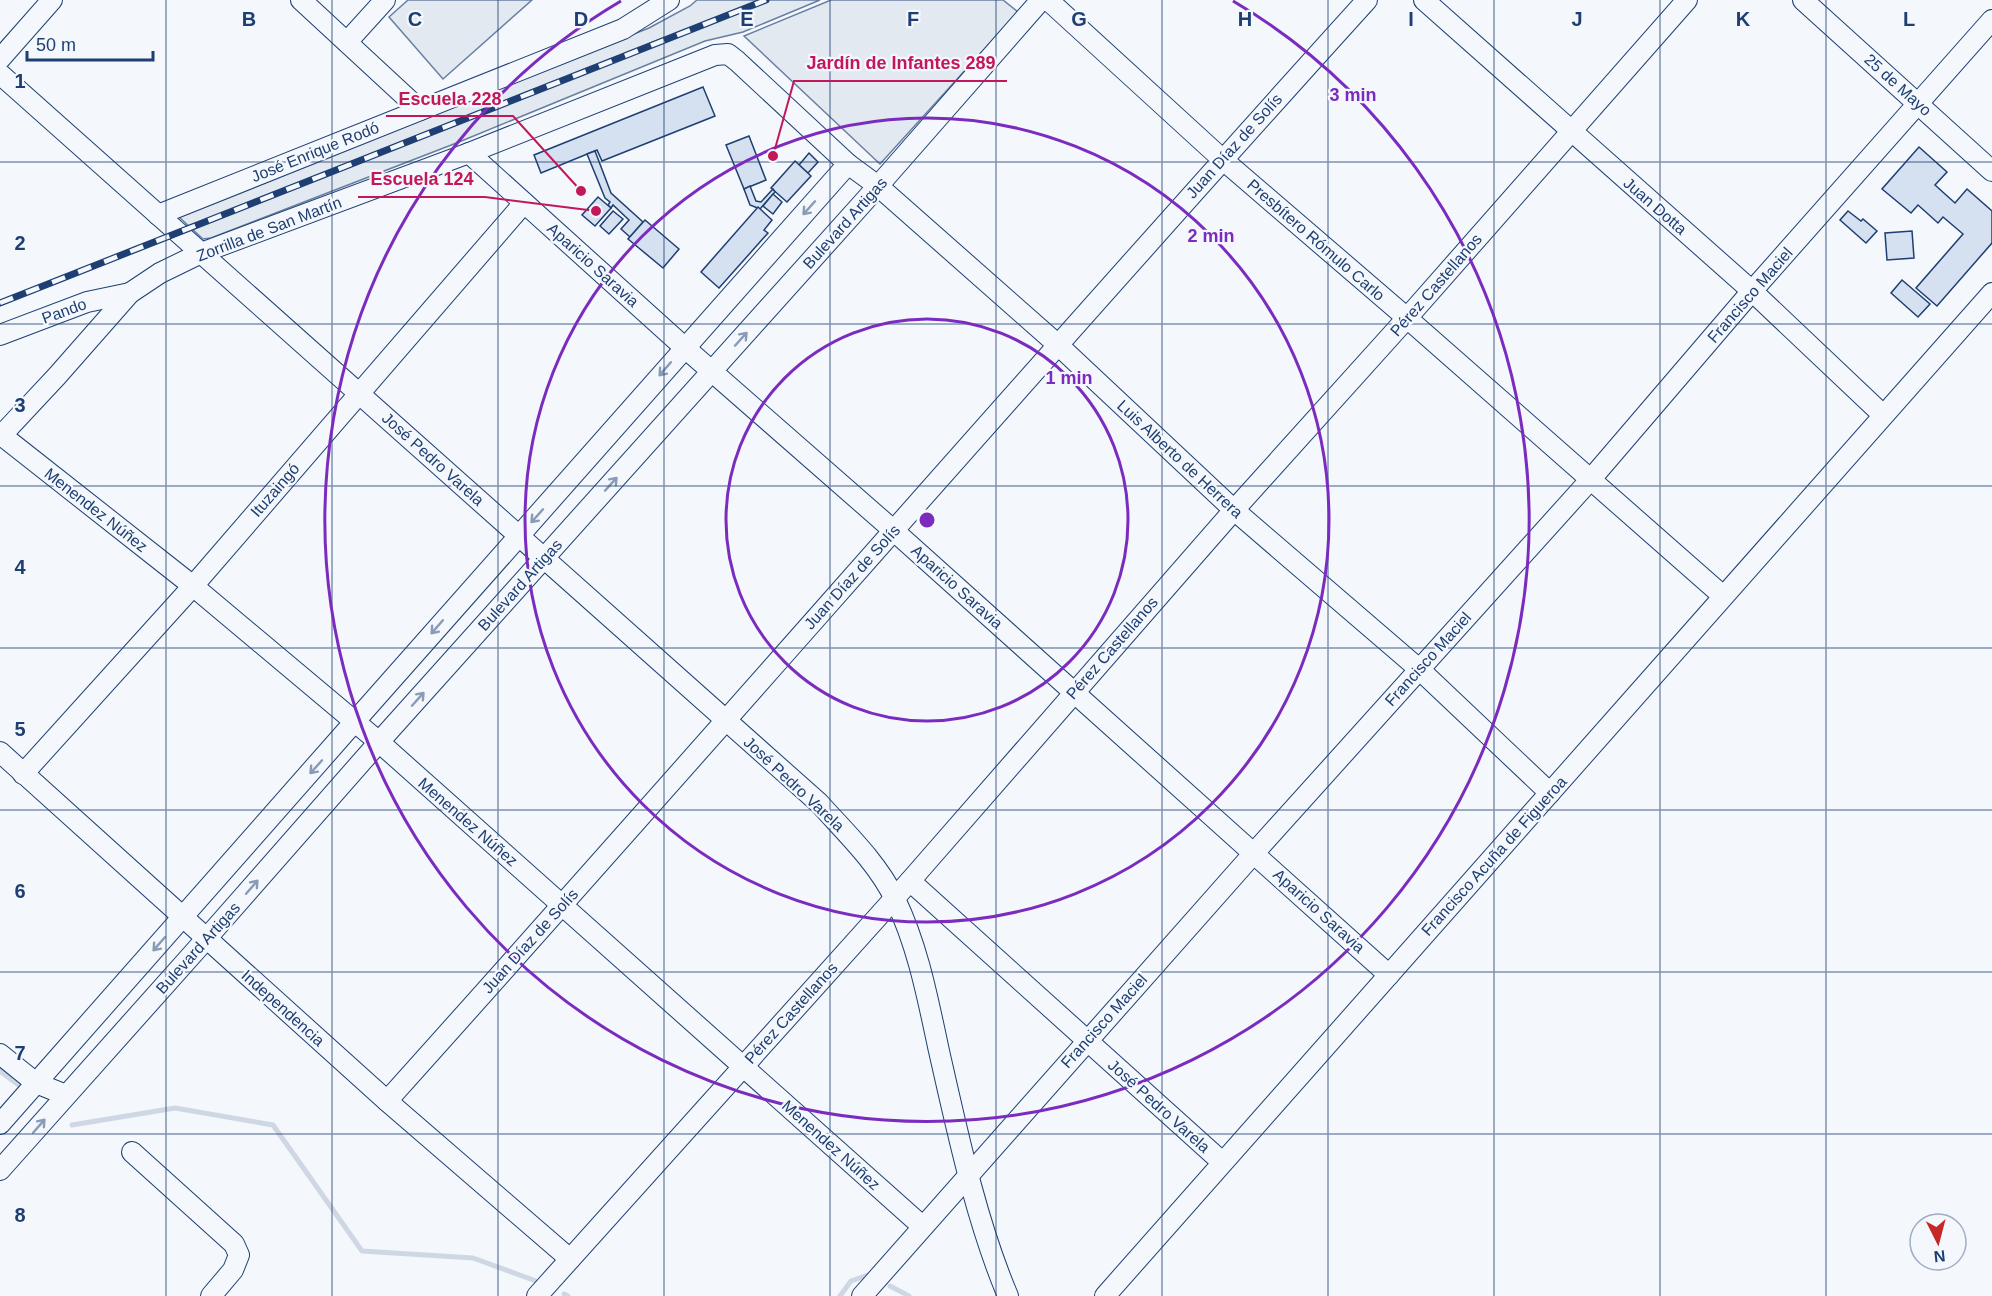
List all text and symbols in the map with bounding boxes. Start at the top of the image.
text: B [242,8,256,30]
text: C [408,8,422,30]
text: D [574,8,588,30]
text: E [740,8,754,30]
text: F [907,8,919,30]
text: G [1071,8,1087,30]
text: H [1238,8,1252,30]
text: I [1408,8,1414,30]
text: J [1571,8,1583,30]
text: K [1736,8,1751,30]
text: L [1903,8,1915,30]
scale bar [27,24,153,62]
text: 50 m [36,35,76,55]
callout: Jardín de Infantes 289 [794,45,1007,81]
street label: 25 de Mayo [1861,51,1935,119]
text: Jardín de Infantes 289 [806,53,996,73]
text: 1 [14,70,26,92]
callout: Escuela 228 [386,80,513,116]
text: 3 min [1329,85,1377,105]
text: Escuela 228 [398,89,502,109]
street label: Juan Díaz de Solís [1183,90,1285,202]
street label: José Enrique Rodó [249,119,381,185]
callout: Escuela 124 [358,161,485,197]
text: Escuela 124 [370,169,474,189]
street label: Bulevard Artigas [800,174,890,272]
street label: Juan Dotta [1620,174,1690,238]
street label: Presbítero Rómulo Carlo [1244,176,1388,304]
street label: Zorrilla de San Martín [194,193,344,265]
one-way arrow [802,200,816,215]
street label: Aparicio Saravia [544,220,642,310]
text: 2 min [1187,226,1235,246]
street label: Pérez Castellanos [1387,230,1485,340]
text: 2 [14,232,26,254]
street label: Francisco Maciel [1704,244,1796,346]
street label: Pando [39,295,89,327]
one-way arrow [734,332,748,347]
one-way arrow [658,361,672,376]
text: 1 min [1045,368,1093,388]
text: 3 [14,394,26,416]
street label: Luis Alberto de Herrera [1114,397,1246,521]
street label: José Pedro Varela [379,409,487,509]
street label: Ituzaingó [247,460,303,520]
street label: Menendez Núñez [41,465,151,555]
one-way arrow [604,477,618,492]
one-way arrow [530,508,544,523]
centre of rings [917,510,937,530]
street label: Juan Díaz de Solís [801,521,903,633]
street label: Bulevard Artigas [475,536,565,634]
street label: Aparicio Saravia [908,542,1006,632]
text: 4 [14,556,26,578]
street label: Pérez Castellanos [1063,593,1161,703]
street label: Francisco Maciel [1382,609,1474,709]
one-way arrow [431,619,444,635]
one-way arrow [411,692,425,707]
text: 5 [14,718,26,740]
street label: José Pedro Varela [740,733,848,835]
one-way arrow [309,759,323,774]
street label: Francisco Acuña de Figueroa [1418,773,1570,939]
street label: Menendez Núñez [415,774,521,870]
street label: Aparicio Saravia [1270,866,1368,956]
text: 6 [14,880,26,902]
one-way arrow [245,880,259,895]
street label: Juan Díaz de Solís [479,885,581,997]
street label: Bulevard Artigas [153,899,243,997]
one-way arrow [152,936,166,951]
street label: Pérez Castellanos [741,959,841,1067]
street label: Independencia [238,967,328,1050]
street label: Francisco Maciel [1058,971,1150,1071]
text: 7 [14,1042,26,1064]
street label: José Pedro Varela [1105,1056,1213,1156]
street label: Menendez Núñez [779,1097,883,1193]
one-way arrow [32,1119,46,1134]
text: 8 [14,1204,26,1226]
north arrow [1908,1212,1968,1272]
text: N [1933,1247,1946,1265]

